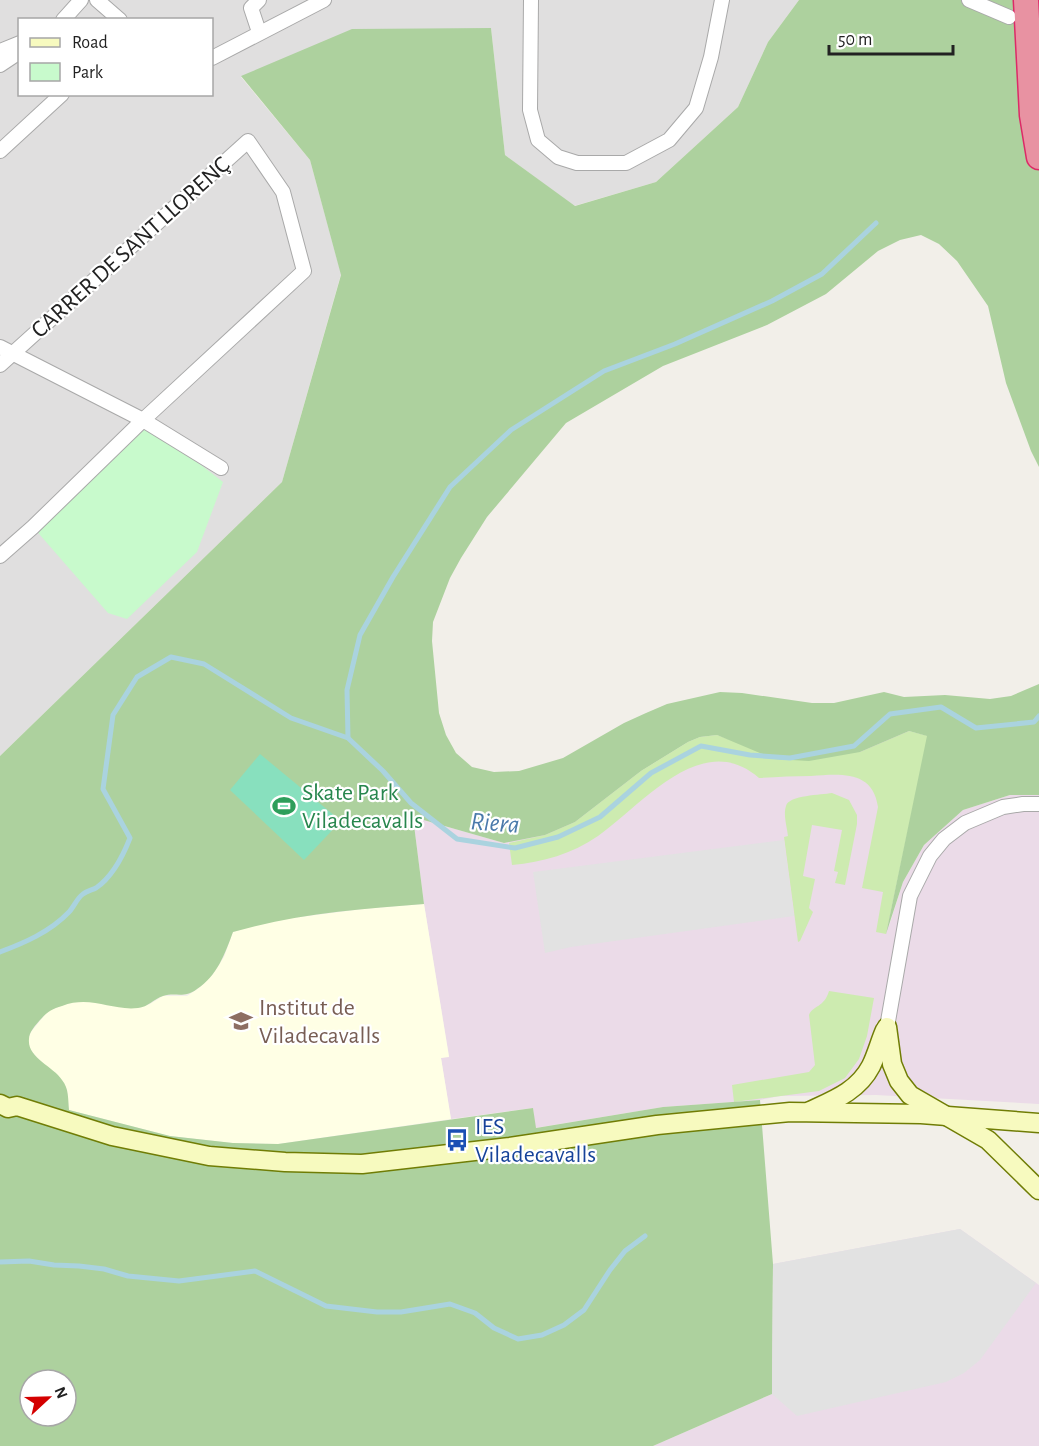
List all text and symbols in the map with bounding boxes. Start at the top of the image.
legend [18,18,213,96]
scale bar [829,18,954,56]
text: 50 m [838,31,872,49]
text: Road [72,34,108,52]
text: Park [72,64,104,82]
street label: CARRER DE SANT LLORENÇ [27,153,234,343]
place label: Skate Park Viladecavalls [302,781,423,833]
sports icon: Skate Park Viladecavalls [271,793,297,819]
water label: Riera [470,808,520,838]
place label: Institut de Viladecavalls [259,996,380,1048]
school or university icon: Institut de Viladecavalls [228,1008,254,1034]
place label: IES Viladecavalls [475,1115,596,1167]
bus stop icon: IES Viladecavalls [444,1127,470,1153]
north arrow [18,1368,78,1428]
text: N [51,1385,70,1401]

